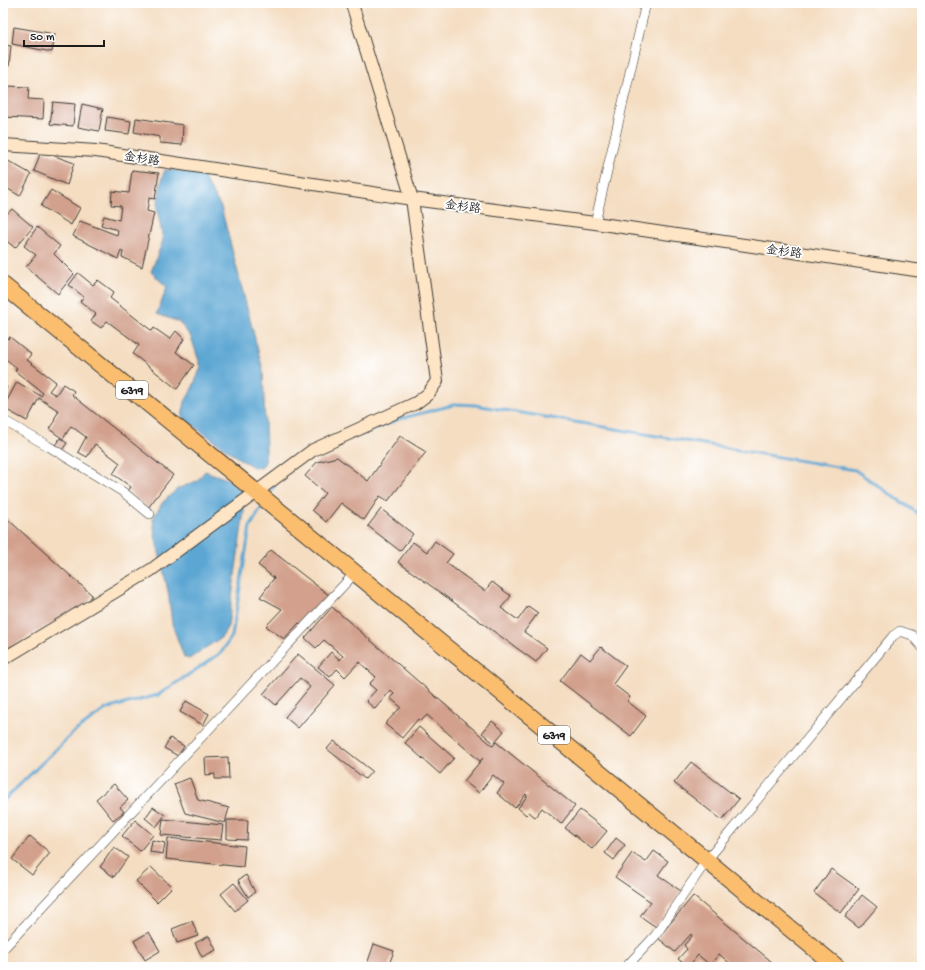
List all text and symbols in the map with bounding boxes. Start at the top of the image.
scale bar [24,22,104,48]
text: 50 m [30,31,55,45]
street label: 金杉路 [123,149,161,170]
street label: 金杉路 [444,198,482,217]
street label: 金杉路 [765,243,803,262]
road number: G319 [116,381,148,399]
road number: G319 [538,726,570,744]

